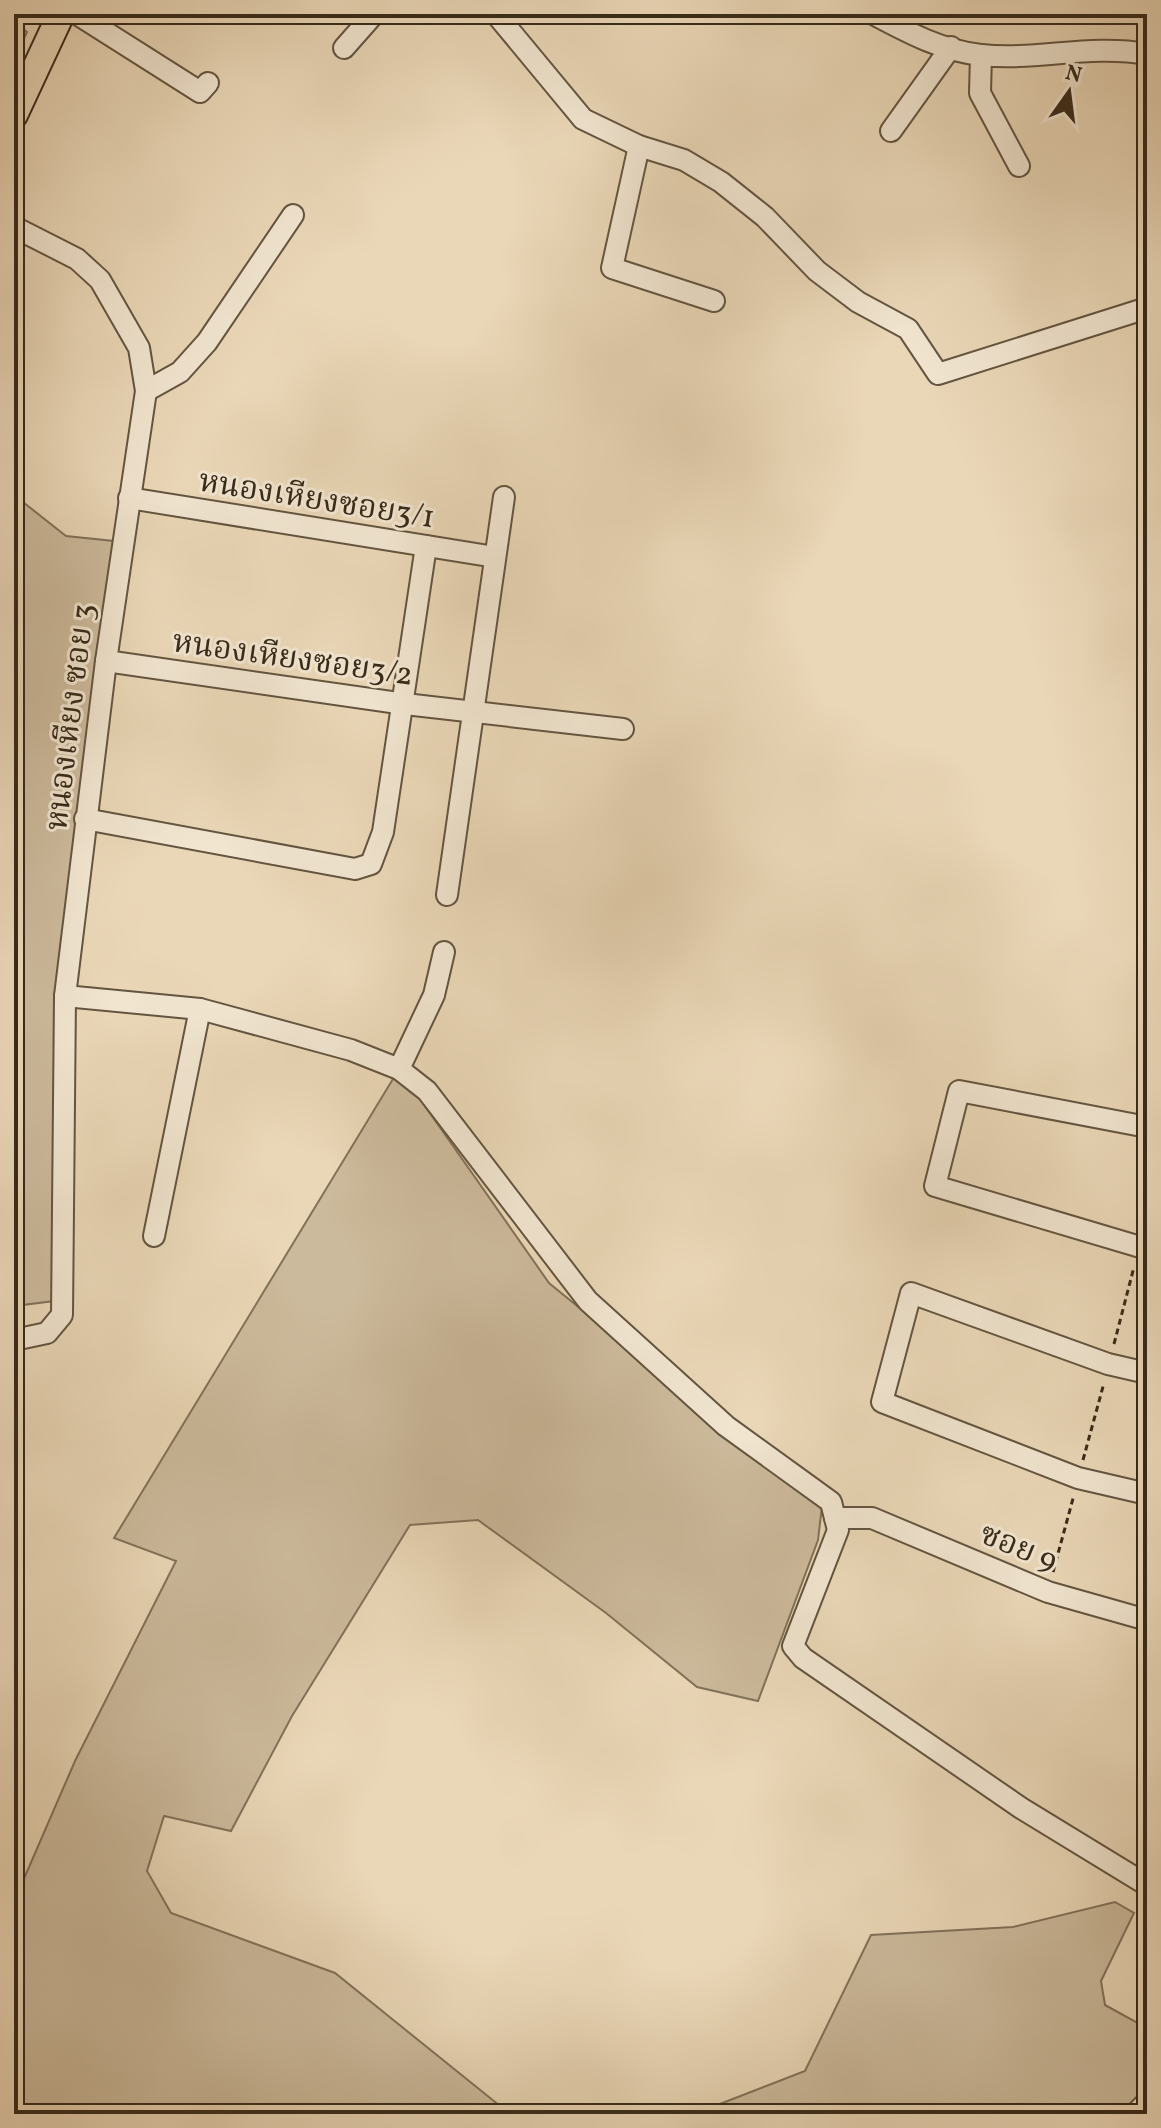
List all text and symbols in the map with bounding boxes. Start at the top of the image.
north arrow [1029,52,1109,132]
text: N [1062,58,1085,92]
street label: หนองเหียงซอย3/1 [195,461,438,541]
street label: หนองเหียง ซอย 3 [36,601,108,833]
street label: หนองเหียงซอย3/2 [169,621,416,699]
street label: ซอย 9 [972,1513,1063,1584]

